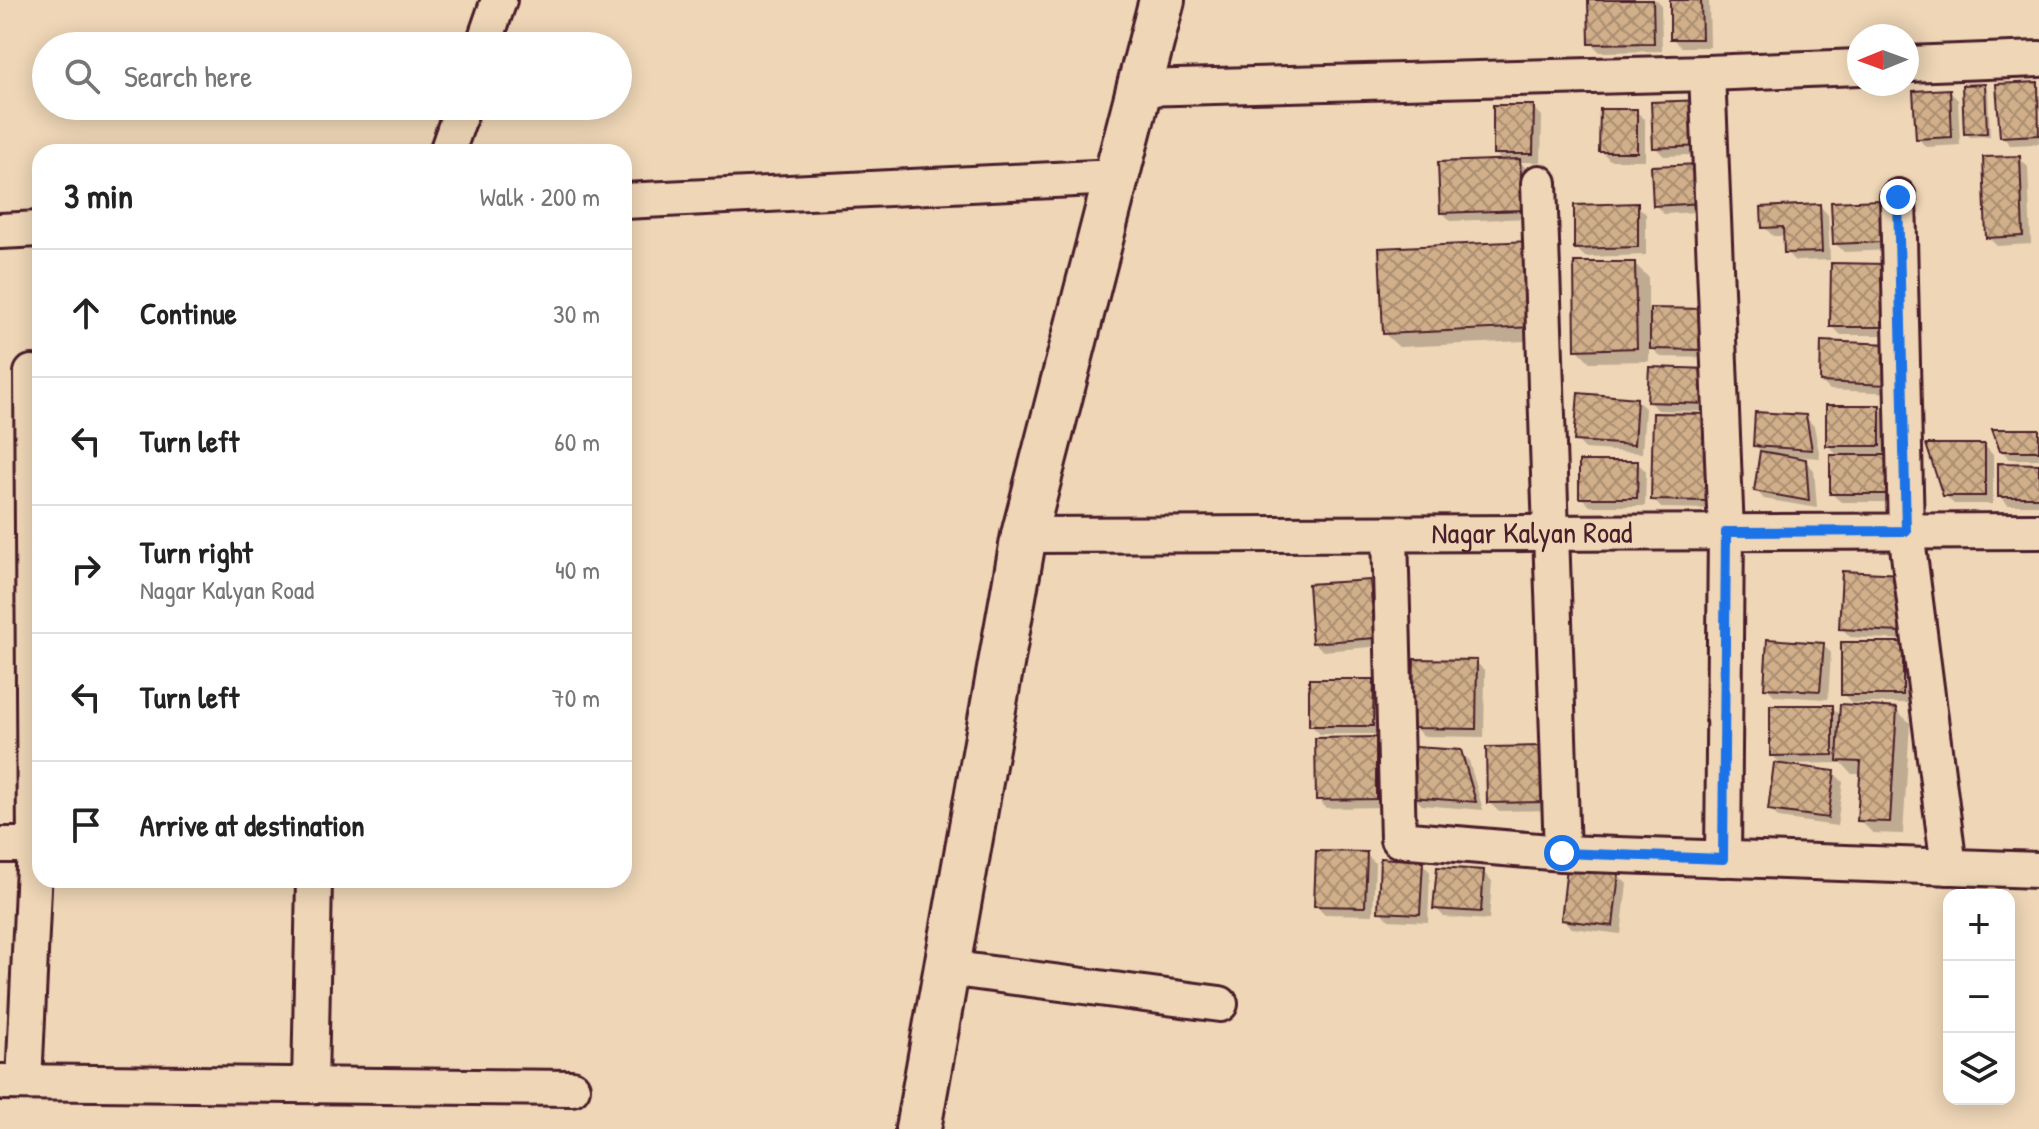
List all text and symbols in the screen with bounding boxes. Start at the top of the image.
north arrow [1847,24,1919,96]
search box [32,32,632,120]
icon: search [60,54,104,98]
text: Search here [124,56,252,96]
text: 3 min [64,173,133,219]
text: Walk · 200 m [480,179,600,214]
route end [1880,179,1916,215]
icon: ahead [64,291,108,335]
text: Continue [140,293,237,333]
text: 30 m [553,296,600,331]
icon: left [64,419,108,463]
text: Turn left [140,421,239,461]
text: 60 m [554,424,600,459]
street label: Nagar Kalyan Road [1431,512,1633,552]
text: Turn right [140,532,253,572]
icon: right [64,547,108,591]
text: 40 m [555,552,600,587]
text: Nagar Kalyan Road [140,572,314,607]
icon: left [64,675,108,719]
text: Turn left [140,677,239,717]
text: 70 m [552,680,600,715]
icon: arrive [64,803,108,847]
text: Arrive at destination [140,805,365,845]
route start [1544,835,1580,871]
map controls [1943,889,2015,1105]
button: + [1943,889,2015,961]
button: − [1943,961,2015,1033]
button: layers [1943,1033,2015,1105]

